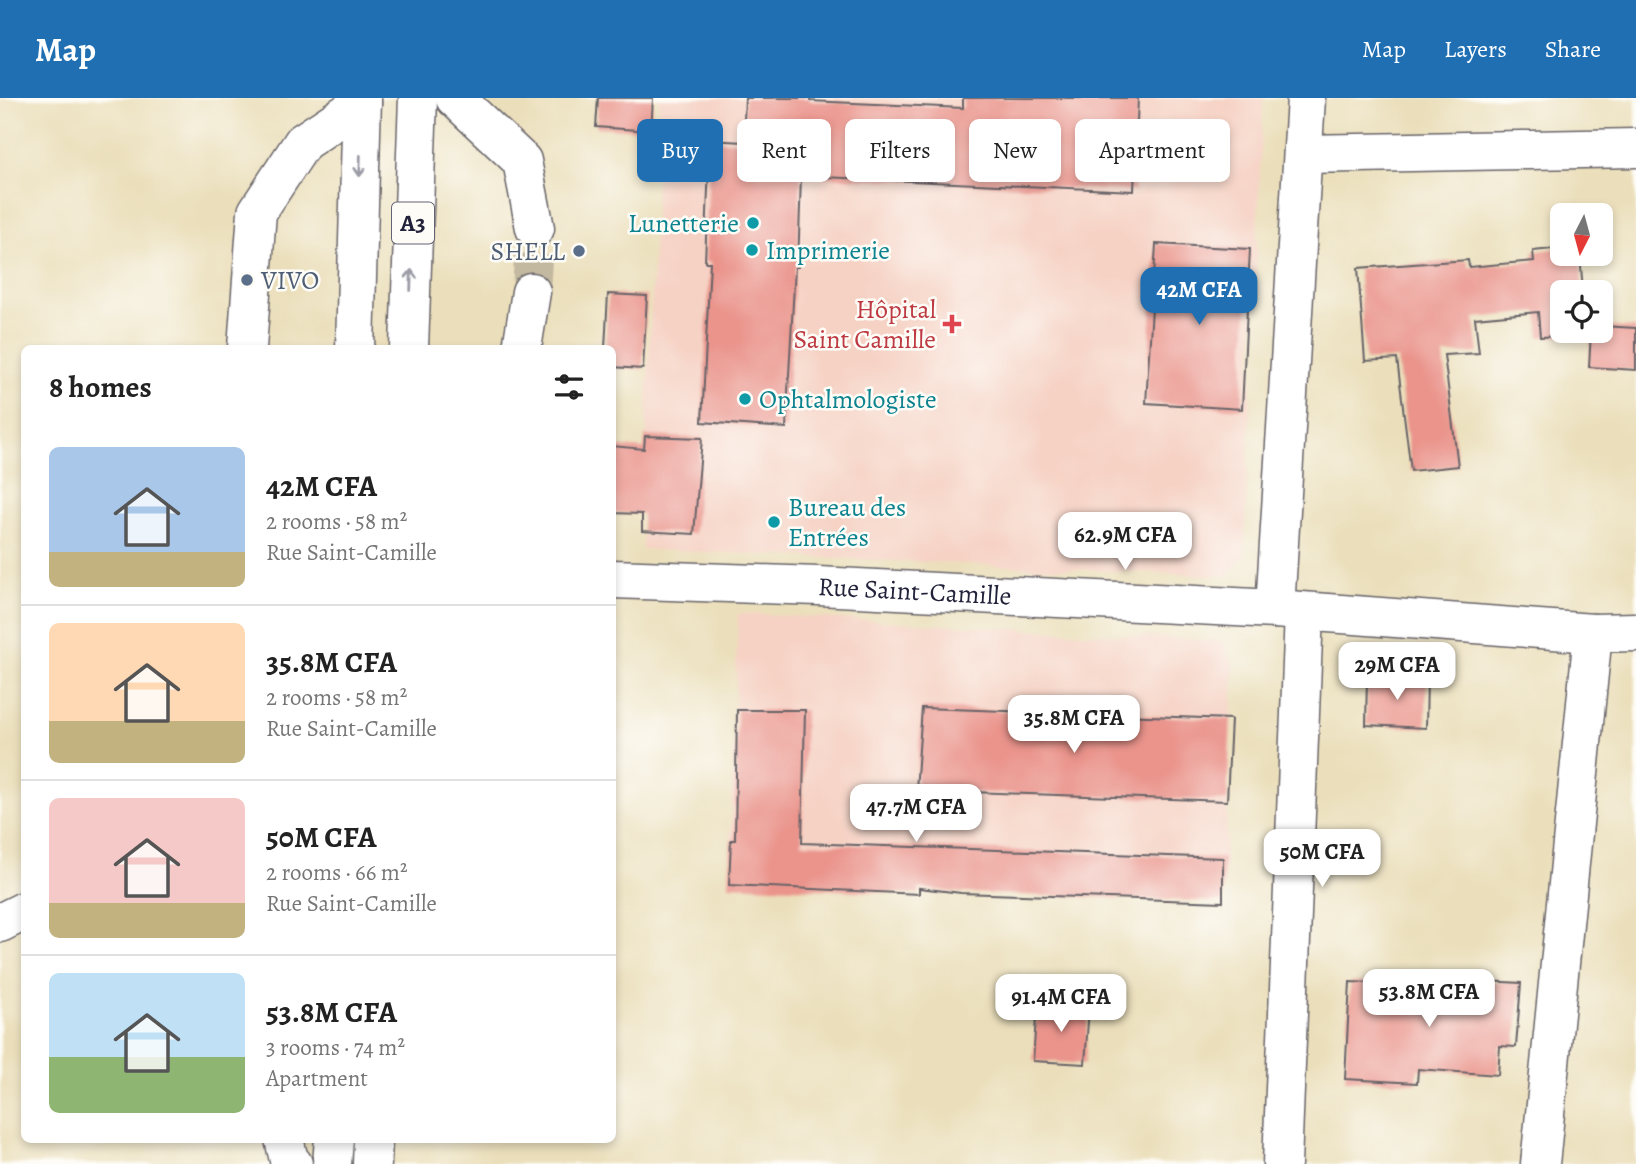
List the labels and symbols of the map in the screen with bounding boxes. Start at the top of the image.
one-way arrow [353,154,367,177]
road number: A3 [392,202,434,244]
north arrow [1550,203,1614,266]
place label: Lunetterie [628,206,739,241]
marker: Lunetterie [745,215,761,231]
place label: Imprimerie [766,233,890,268]
place label: SHELL [490,234,566,269]
marker: Imprimerie [744,242,760,258]
marker: SHELL [571,243,587,259]
place label: VIVO [260,263,319,298]
pin: 42M CFA [1134,268,1264,327]
one-way arrow [405,269,418,292]
marker: VIVO [239,272,255,288]
place label: Hôpital Saint Camille [794,292,936,357]
marker: Hôpital Saint Camille [942,314,962,334]
place label: Ophtalmologiste [759,382,937,417]
marker: Ophtalmologiste [737,391,753,407]
place label: Bureau des Entrées [788,490,906,555]
pin: 62.9M CFA [1045,512,1205,572]
marker: Bureau des Entrées [766,514,782,530]
street label: Rue Saint-Camille [817,569,1012,613]
pin: 29M CFA [1332,642,1462,702]
pin: 35.8M CFA [994,696,1154,755]
pin: 47.7M CFA [836,784,996,844]
pin: 50M CFA [1257,830,1387,889]
pin: 53.8M CFA [1349,970,1509,1029]
pin: 91.4M CFA [981,974,1141,1034]

